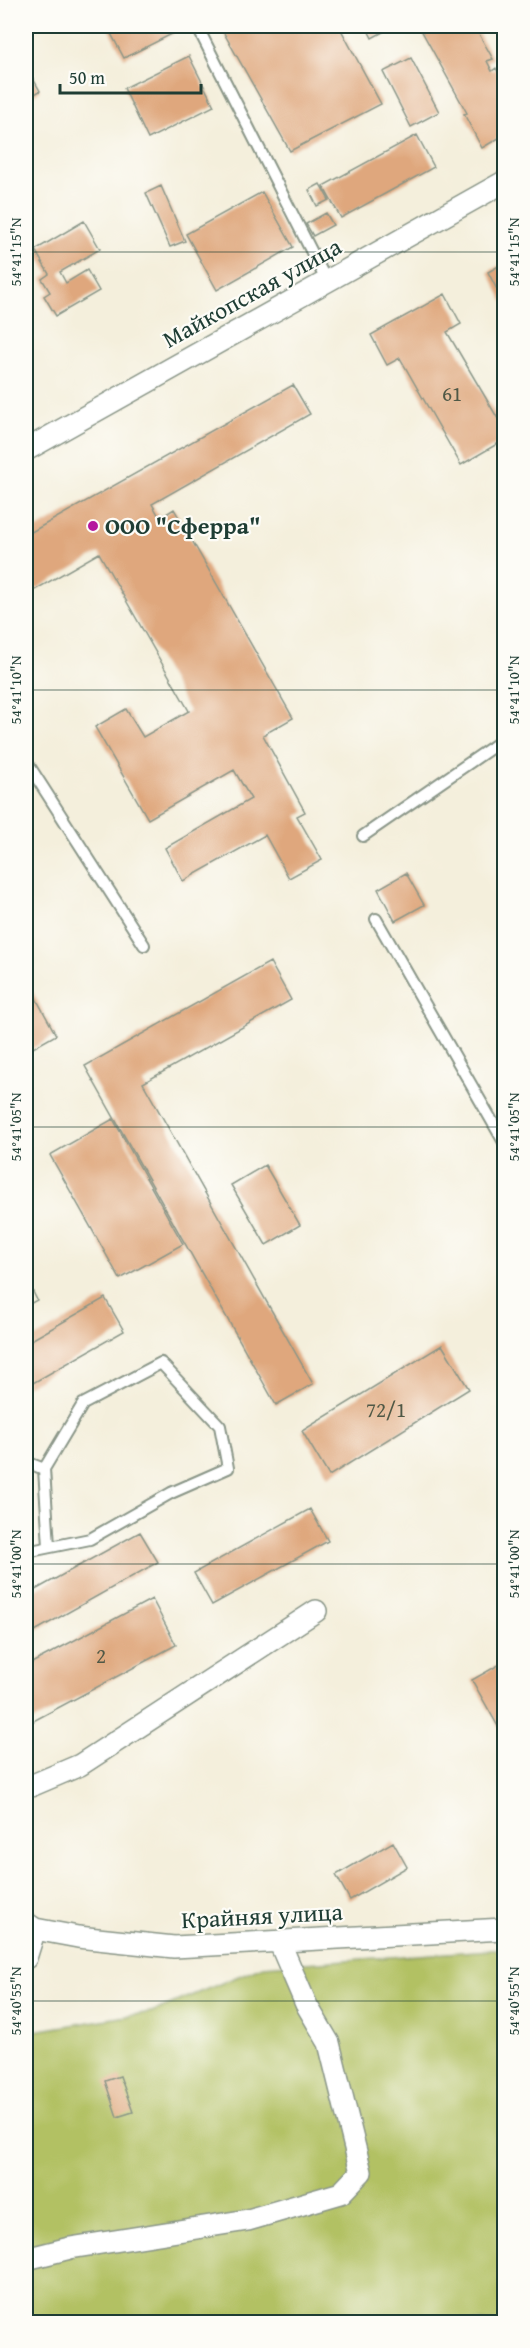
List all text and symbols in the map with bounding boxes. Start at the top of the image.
scale bar [60,57,201,95]
text: 50 m [69,64,105,91]
text: 54°41'15"N [5,217,26,286]
text: 54°41'15"N [503,217,524,286]
street label: Майкопская улица [156,229,348,356]
house number: 61 [442,378,462,409]
place label: ООО "Сферра" [105,508,261,543]
marker: ООО "Сферра" [86,519,100,533]
text: 54°41'10"N [5,655,26,724]
text: 54°41'10"N [503,655,524,724]
text: 54°41'05"N [5,1092,26,1161]
text: 54°41'05"N [503,1092,524,1161]
house number: 72/1 [366,1394,406,1425]
text: 54°41'00"N [5,1529,26,1598]
text: 54°41'00"N [503,1529,524,1598]
house number: 2 [96,1640,106,1671]
street label: Крайняя улица [180,1894,344,1937]
text: 54°40'55"N [5,1966,26,2035]
text: 54°40'55"N [503,1966,524,2035]

